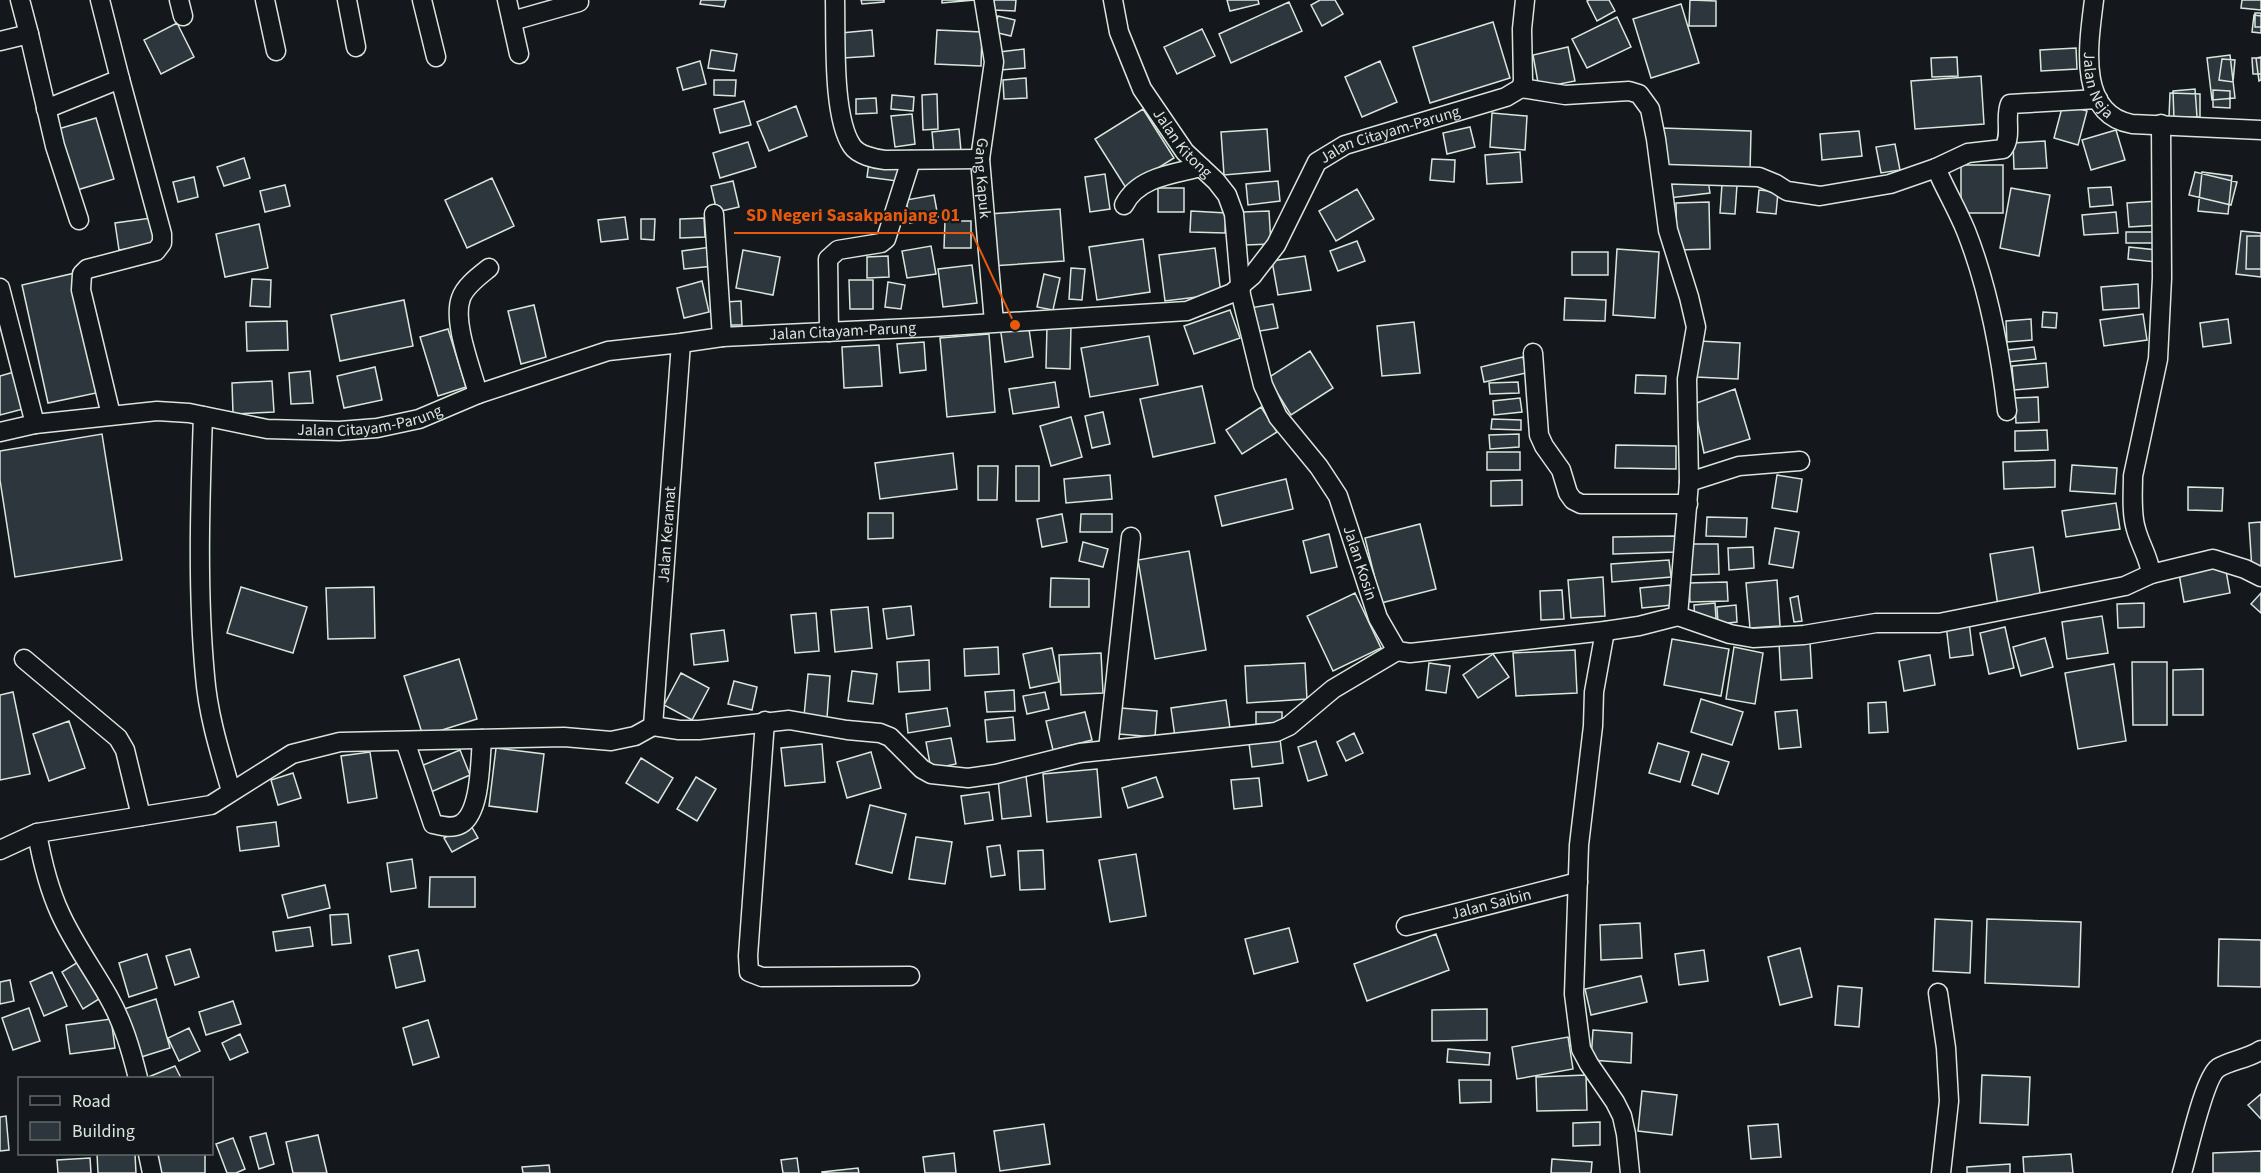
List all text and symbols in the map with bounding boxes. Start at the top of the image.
street label: Jalan Neja [2078,52,2118,124]
street label: Jalan Citayam-Parung [1315,100,1463,169]
street label: Jalan Kitong [1148,104,1217,183]
street label: Gang Kapuk [969,136,996,219]
callout: SD Negeri Sasakpanjang 01 [734,197,972,233]
text: SD Negeri Sasakpanjang 01 [746,203,960,228]
street label: Jalan Citayam-Parung [769,317,917,346]
street label: Jalan Citayam-Parung [297,399,446,442]
street label: Jalan Keramat [652,485,682,584]
street label: Jalan Kosin [1338,523,1382,603]
street label: Jalan Saibin [1449,883,1534,925]
legend [18,1077,213,1155]
text: Road [72,1089,111,1114]
text: Building [72,1119,135,1144]

